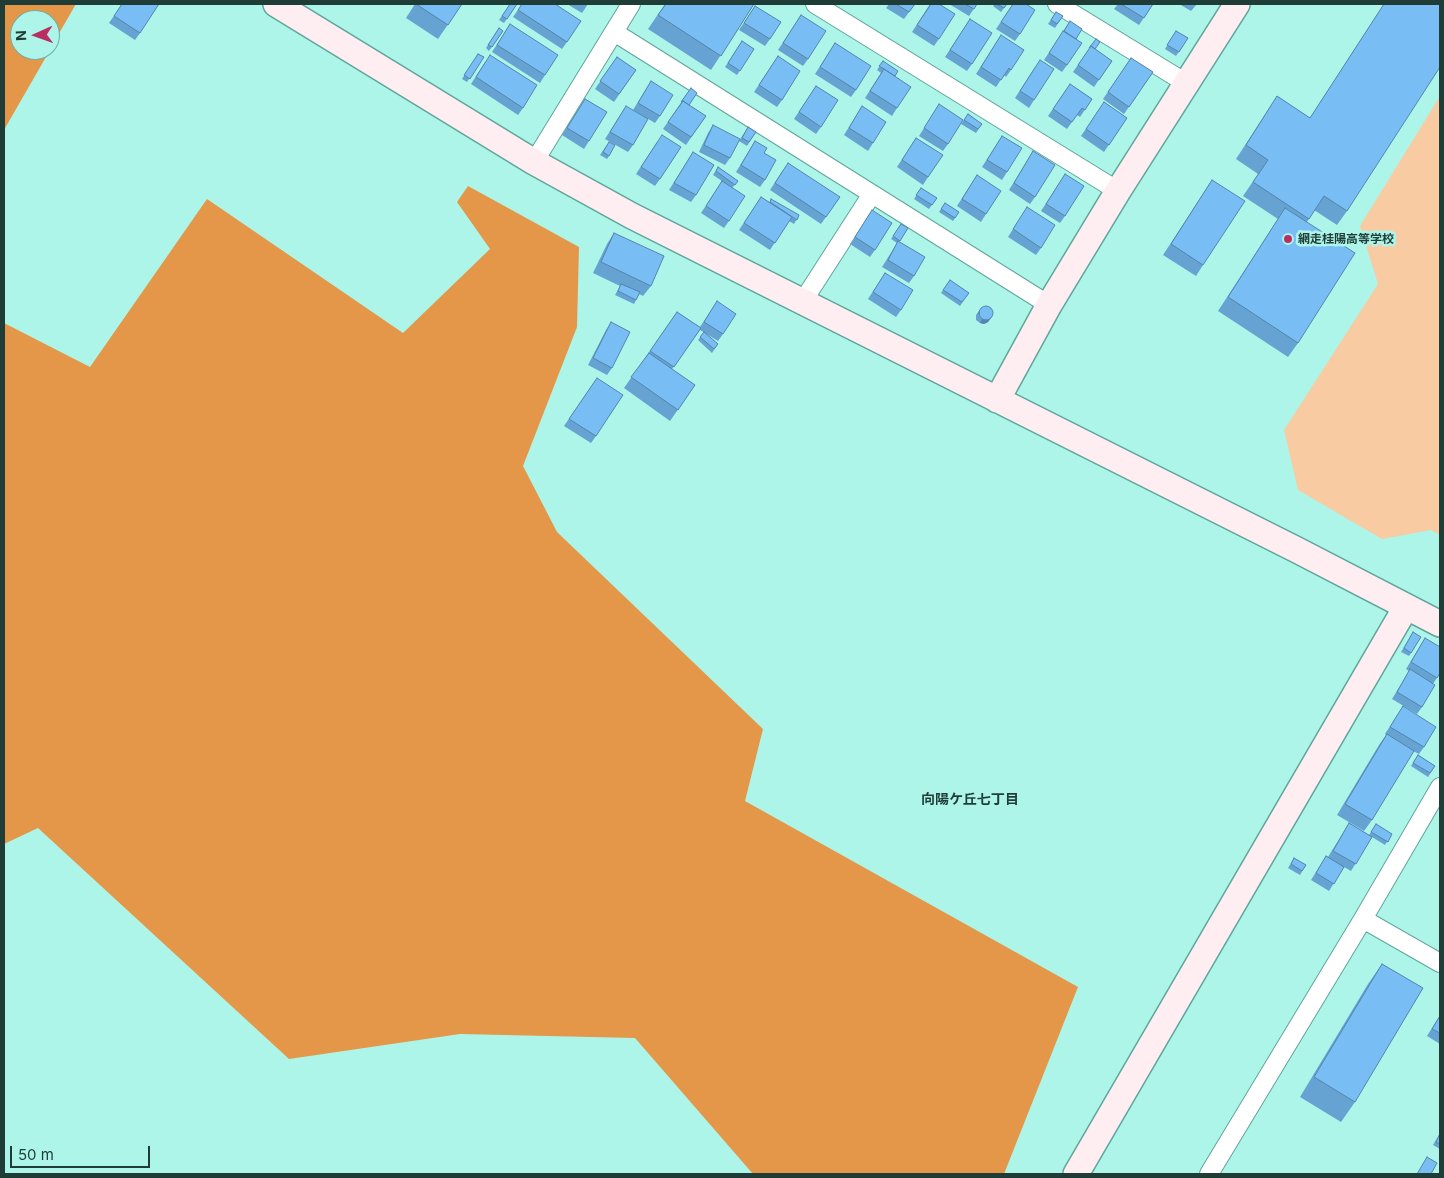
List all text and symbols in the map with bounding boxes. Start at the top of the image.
north arrow [10,10,60,60]
text: N [12,30,29,41]
place label: 網走桂陽高等学校 [1298,232,1394,246]
marker: 網走桂陽高等学校 [1282,233,1294,245]
district label: 向陽ケ丘七丁目 [921,792,1019,808]
scale bar [12,1136,152,1168]
text: 50 m [18,1145,54,1164]

